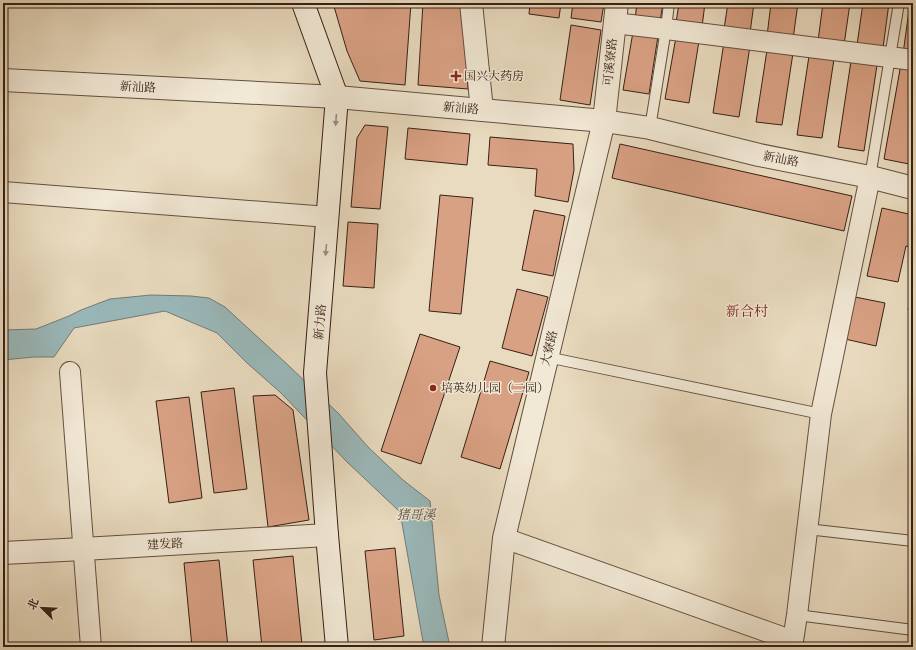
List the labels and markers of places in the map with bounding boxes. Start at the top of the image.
place label: 国兴大药房 [464,69,524,83]
marker: 国兴大药房 [451,71,461,81]
place label: 培英幼儿园（二园） [441,381,549,395]
marker: 培英幼儿园（二园） [428,383,438,393]

